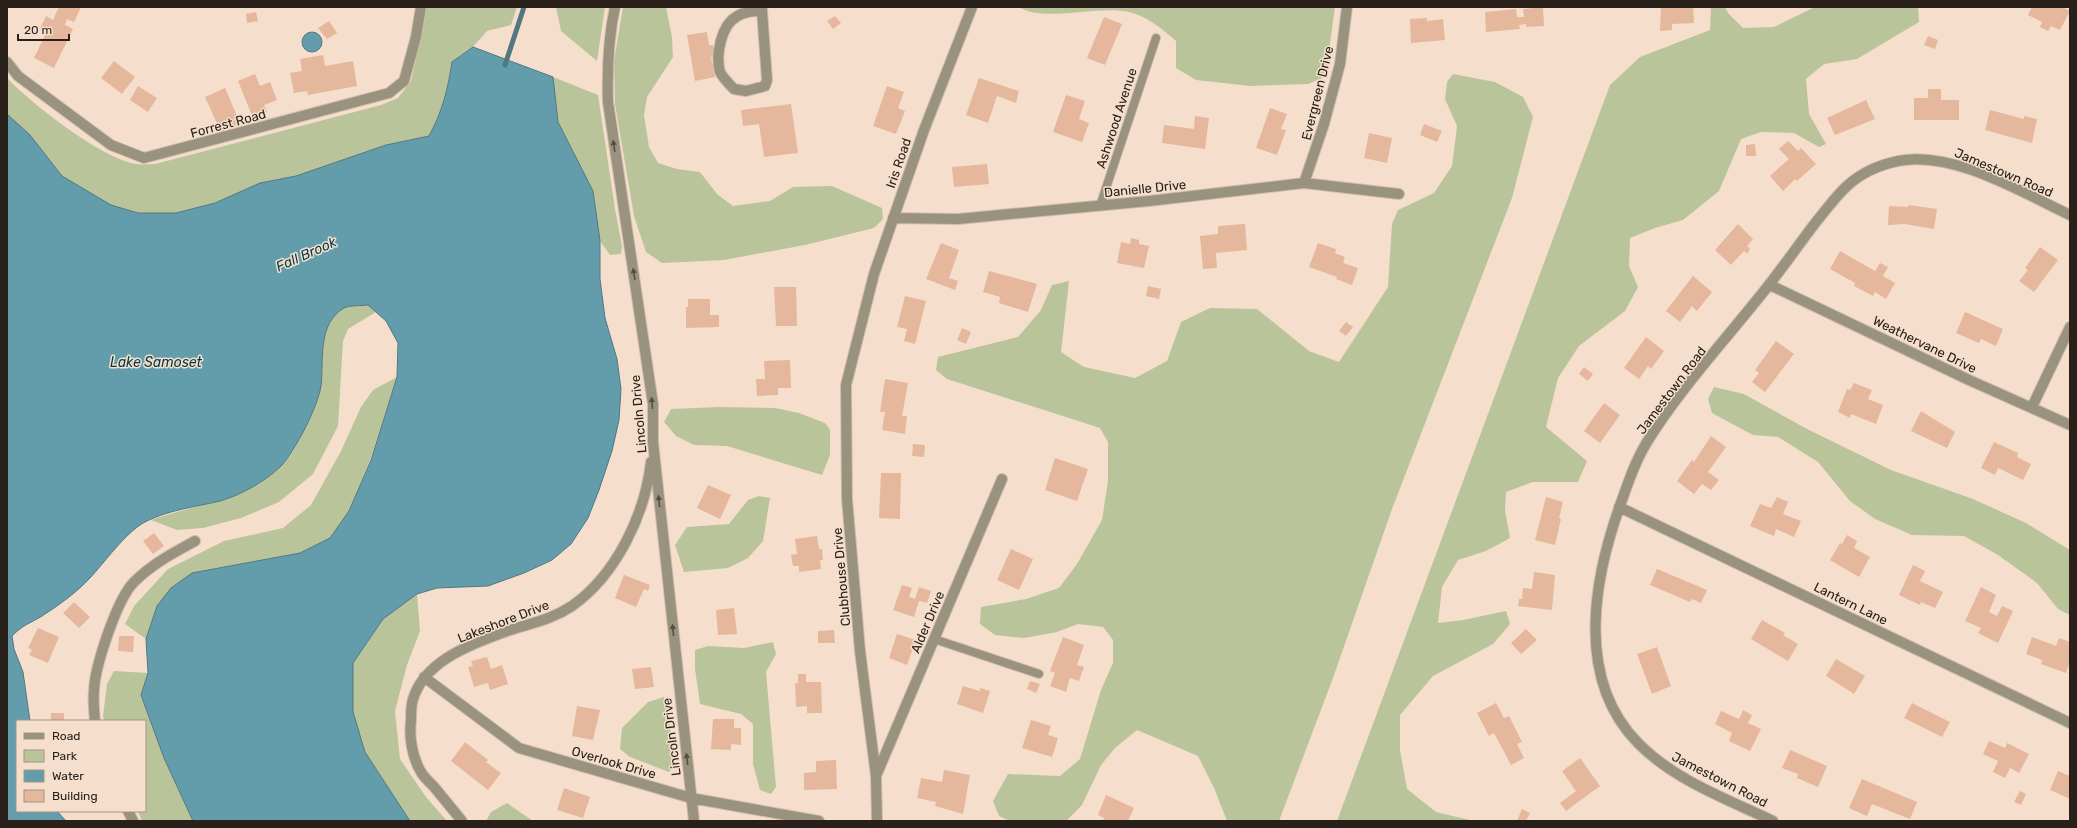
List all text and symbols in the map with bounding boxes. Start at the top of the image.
scale bar [18,16,69,42]
text: 20 m [24,23,52,37]
street label: Evergreen Drive [1299,45,1337,142]
street label: Ashwood Avenue [1093,66,1140,170]
street label: Forrest Road [189,106,268,141]
street label: Iris Road [883,136,914,190]
one-way arrow [611,140,617,152]
street label: Jamestown Road [1952,145,2055,200]
street label: Danielle Drive [1103,177,1187,200]
water label: Fall Brook [273,233,340,275]
one-way arrow [631,268,637,280]
street label: Weathervane Drive [1870,313,1979,376]
street label: Jamestown Road [1634,344,1709,437]
water label: Lake Samoset [110,354,203,371]
street label: Lincoln Drive [628,374,649,454]
one-way arrow [649,397,656,409]
one-way arrow [656,495,663,507]
street label: Clubhouse Drive [830,527,853,627]
street label: Lantern Lane [1811,579,1890,628]
street label: Alder Drive [908,589,947,656]
street label: Lakeshore Drive [455,597,551,646]
one-way arrow [669,624,676,636]
street label: Lincoln Drive [659,697,684,777]
legend [16,720,146,812]
text: Road [52,729,80,743]
street label: Overlook Drive [570,743,658,782]
text: Park [52,749,78,763]
street label: Jamestown Road [1669,749,1770,810]
one-way arrow [684,753,690,765]
text: Water [52,769,84,783]
text: Building [52,789,98,803]

